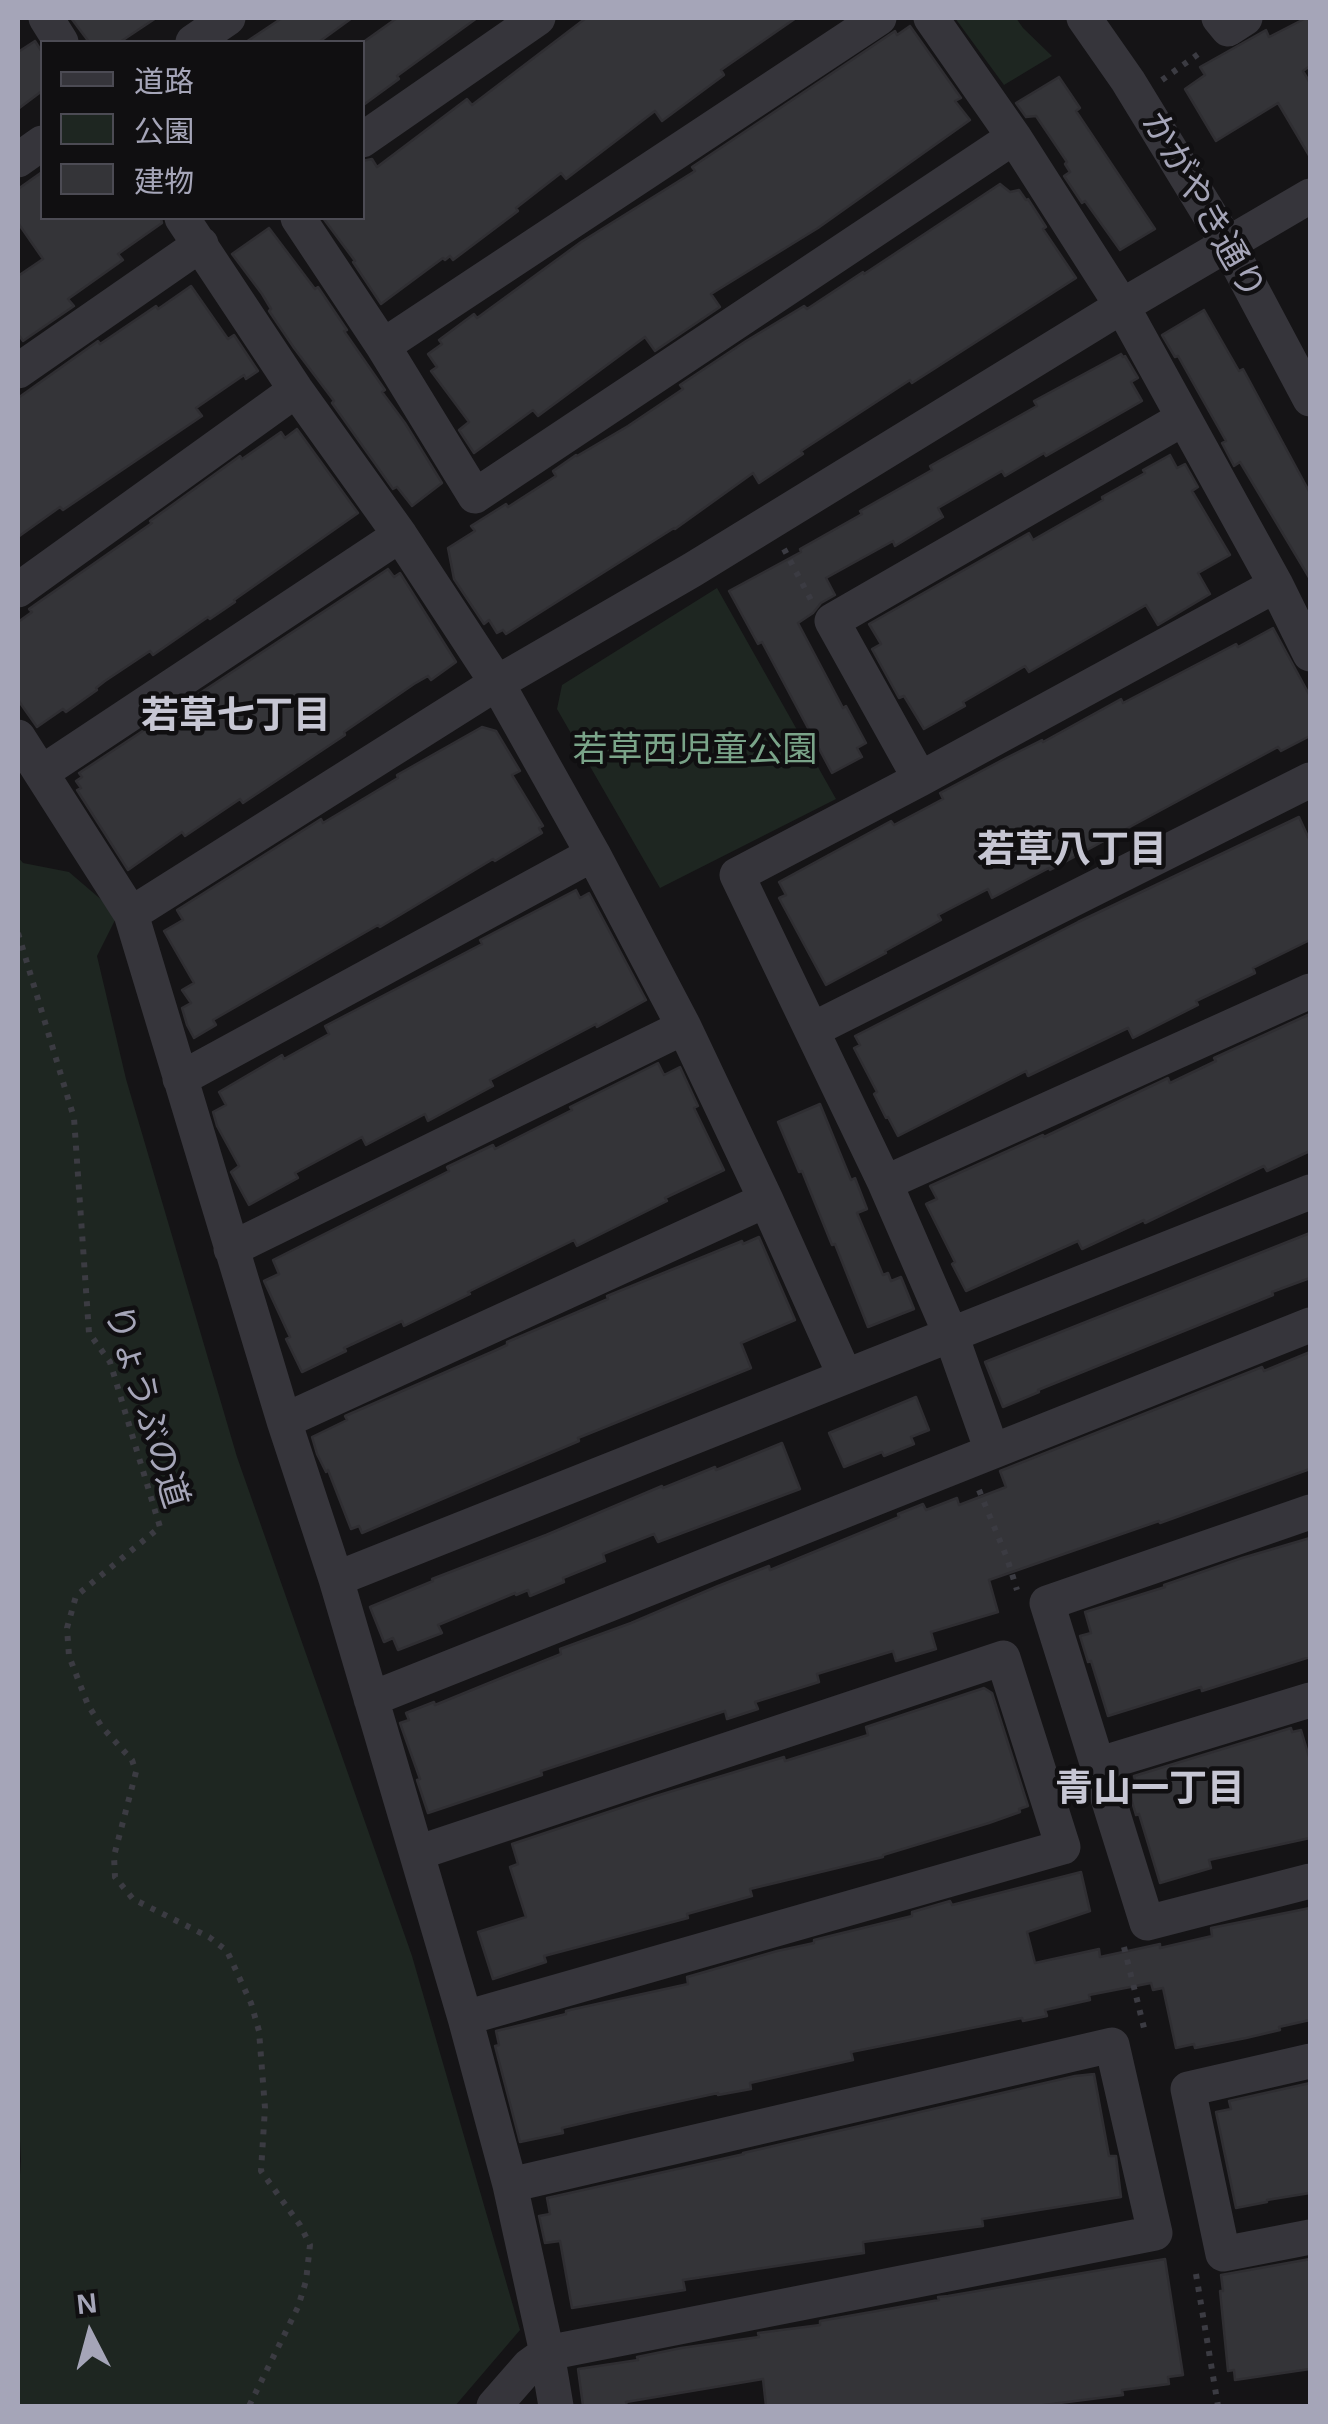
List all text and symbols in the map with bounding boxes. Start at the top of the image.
legend [40,40,365,220]
text: 道路 [134,65,194,98]
street label: かがやき通り [1131,105,1273,307]
text: 公園 [134,115,194,148]
text: 建物 [134,165,194,198]
district label: 若草七丁目 [141,695,331,741]
park label: 若草西児童公園 [573,730,817,772]
district label: 若草八丁目 [977,829,1167,875]
street label: りょうぶの道 [94,1300,196,1514]
district label: 青山一丁目 [1055,1768,1245,1814]
north arrow [40,2284,140,2384]
text: N [75,2287,98,2320]

